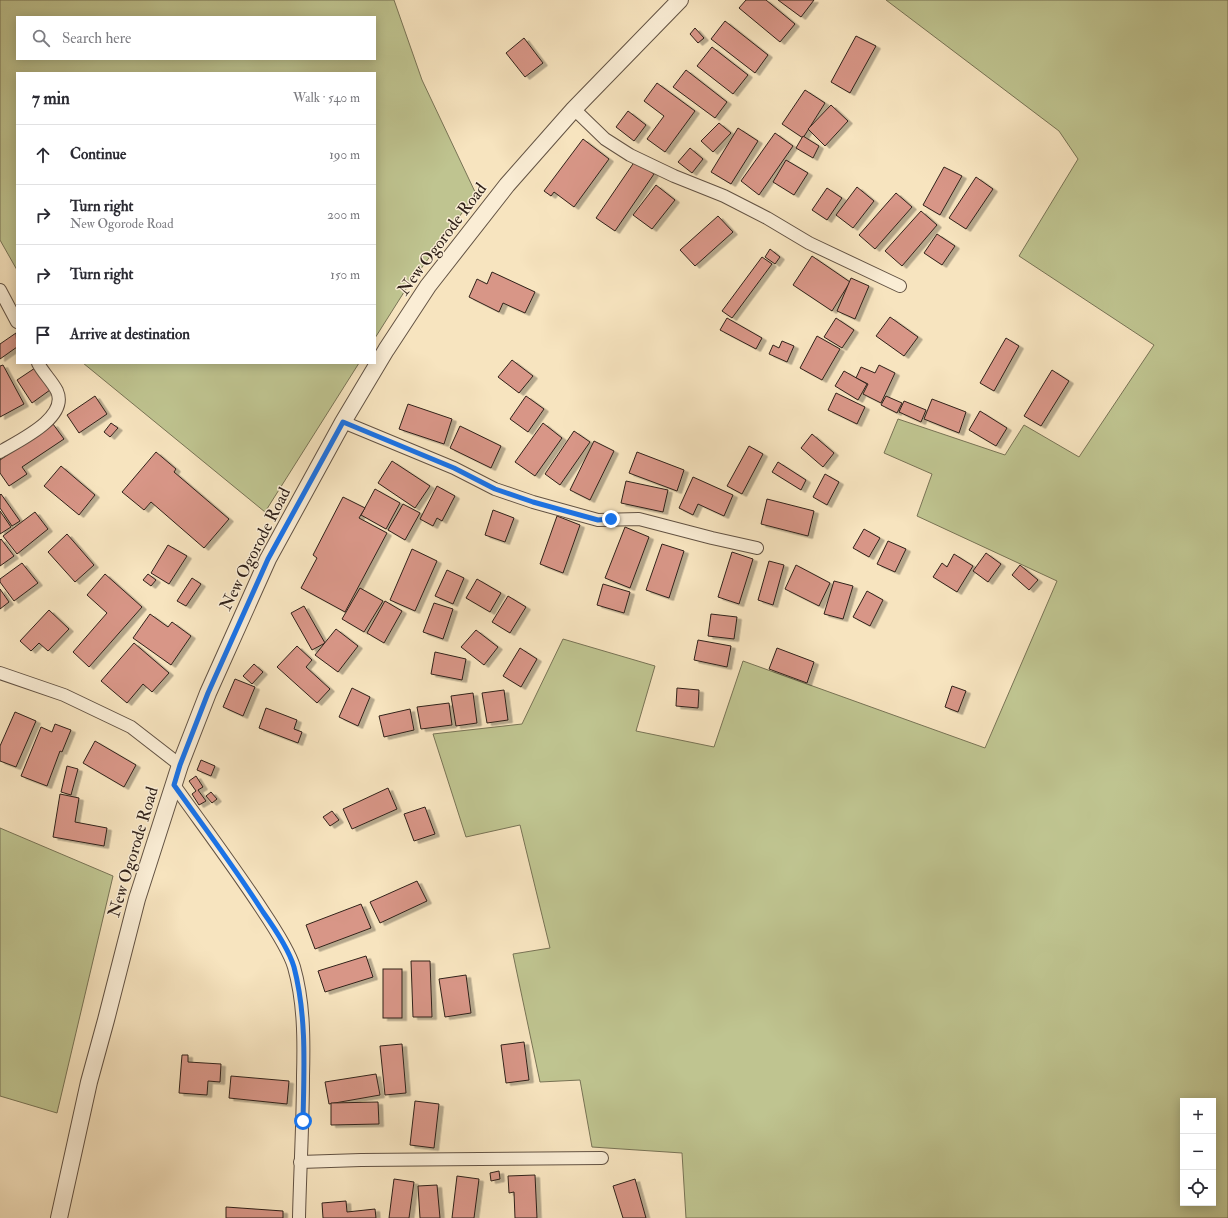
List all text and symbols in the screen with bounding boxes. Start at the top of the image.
search box [16,16,376,60]
icon: search [30,27,52,49]
text: Search here [62,29,131,48]
text: 7 min [32,88,70,109]
text: Walk · 540 m [293,90,360,106]
icon: ahead [32,144,54,166]
text: Continue [70,145,126,164]
text: 190 m [329,147,360,163]
street label: New Ogorode Road [393,178,492,299]
text: Turn right [70,197,133,216]
icon: right [32,204,54,226]
text: 200 m [327,207,360,223]
text: New Ogorode Road [70,216,174,232]
icon: right [32,264,54,286]
text: Turn right [70,265,133,284]
text: 150 m [330,267,360,283]
icon: arrive [32,324,54,346]
text: Arrive at destination [70,325,190,344]
street label: New Ogorode Road [215,483,295,614]
route end [602,510,620,528]
street label: New Ogorode Road [103,784,163,920]
map controls [1180,1098,1216,1206]
button: + [1180,1098,1216,1134]
route start [294,1112,312,1130]
button: − [1180,1134,1216,1170]
button: locate [1180,1170,1216,1206]

